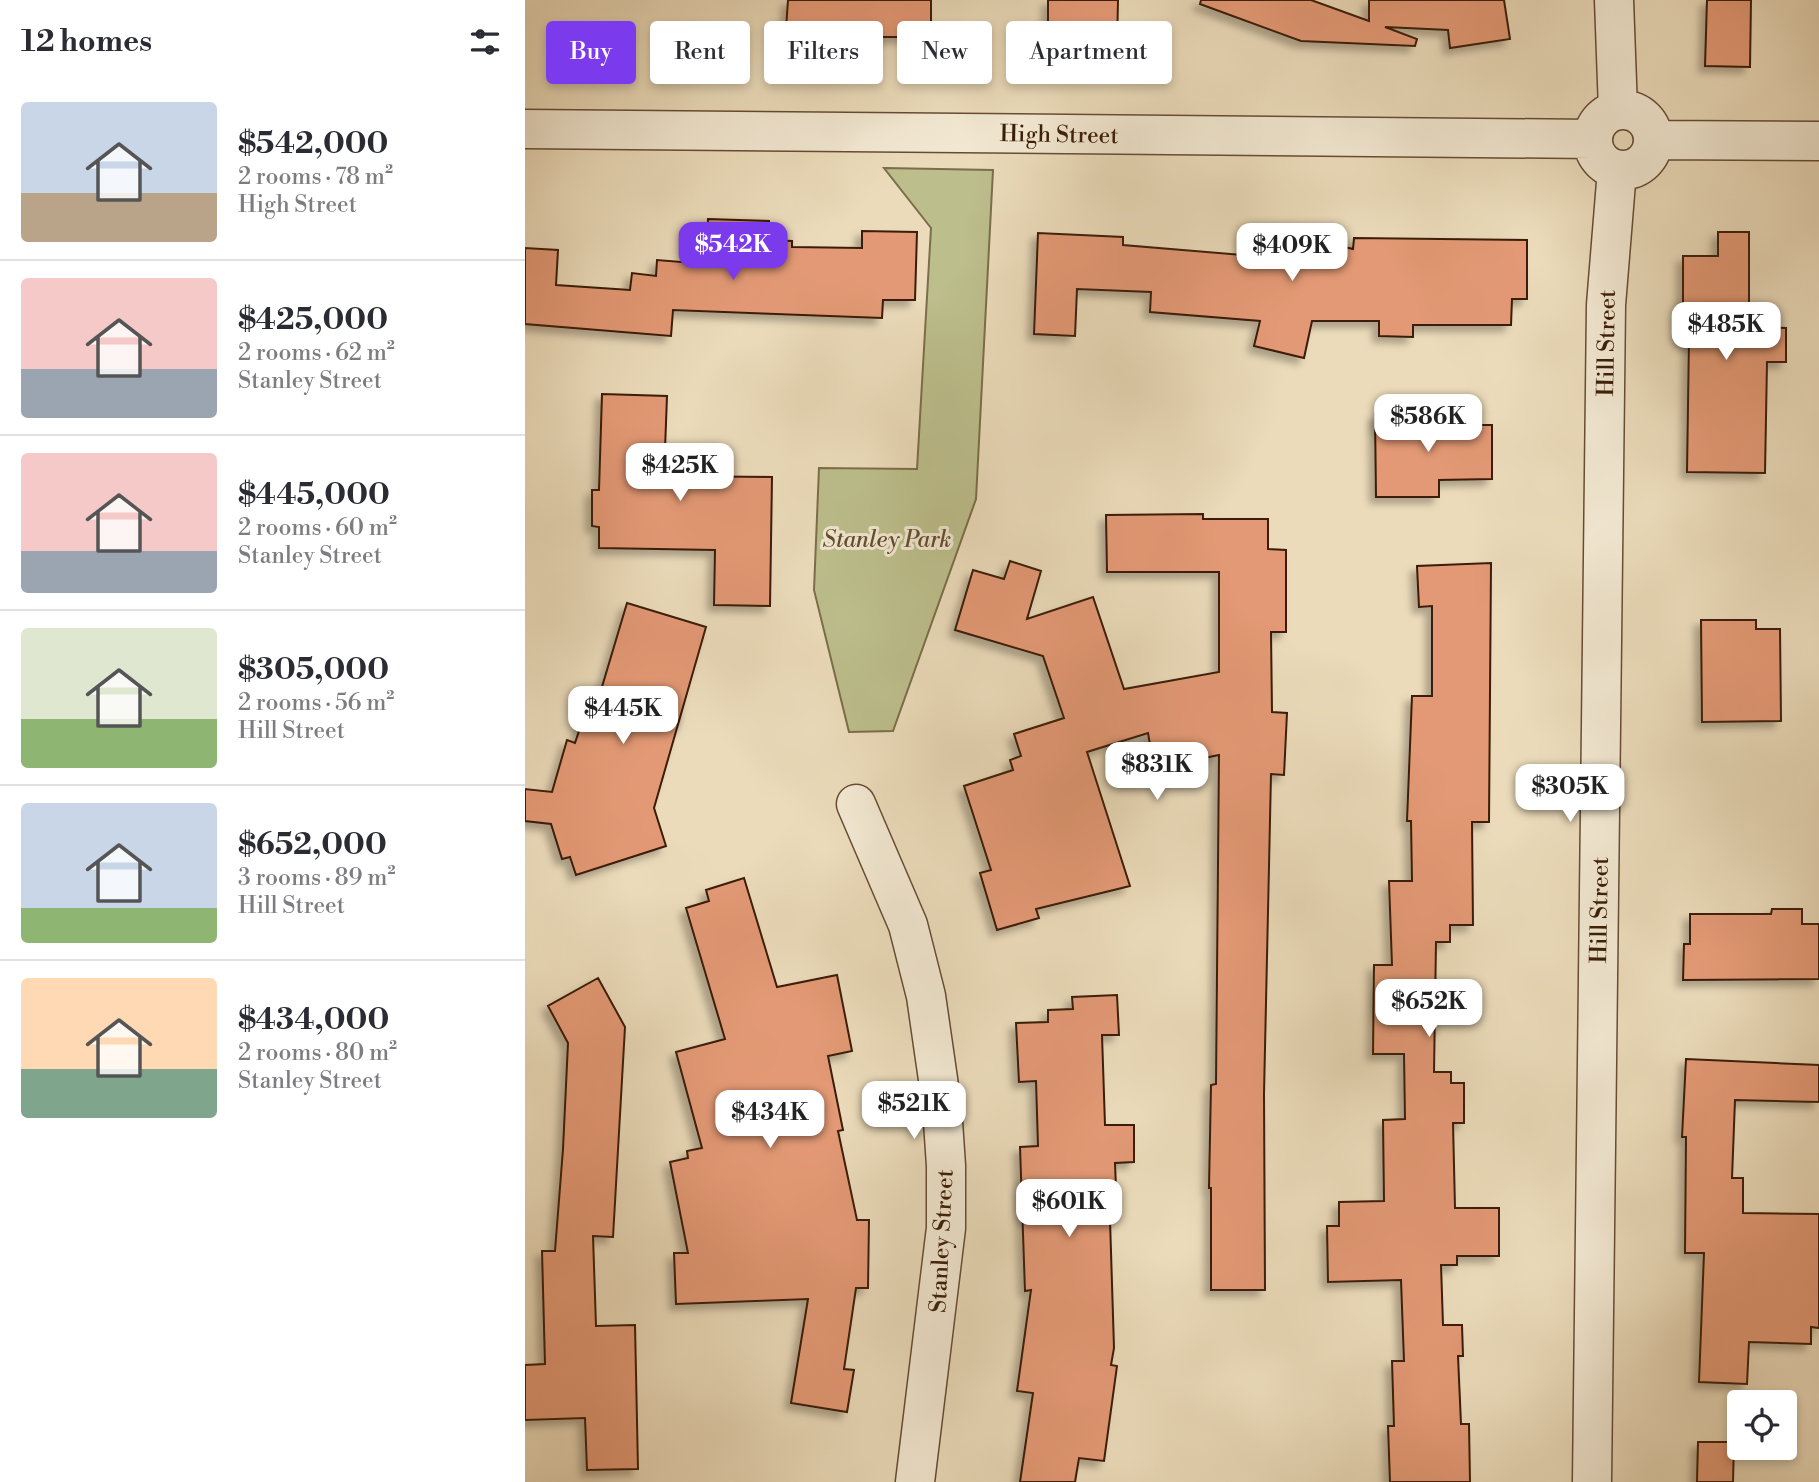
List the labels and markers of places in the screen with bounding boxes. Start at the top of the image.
pin: $542K [684,222,782,282]
pin: $409K [1243,224,1341,283]
pin: $485K [1677,302,1775,362]
pin: $586K [1379,394,1477,454]
pin: $425K [631,444,729,503]
pin: $445K [574,686,672,746]
pin: $831K [1108,742,1206,802]
pin: $305K [1521,764,1619,824]
pin: $652K [1380,979,1478,1039]
pin: $521K [865,1082,963,1141]
pin: $434K [721,1090,819,1150]
pin: $601K [1020,1180,1118,1239]

